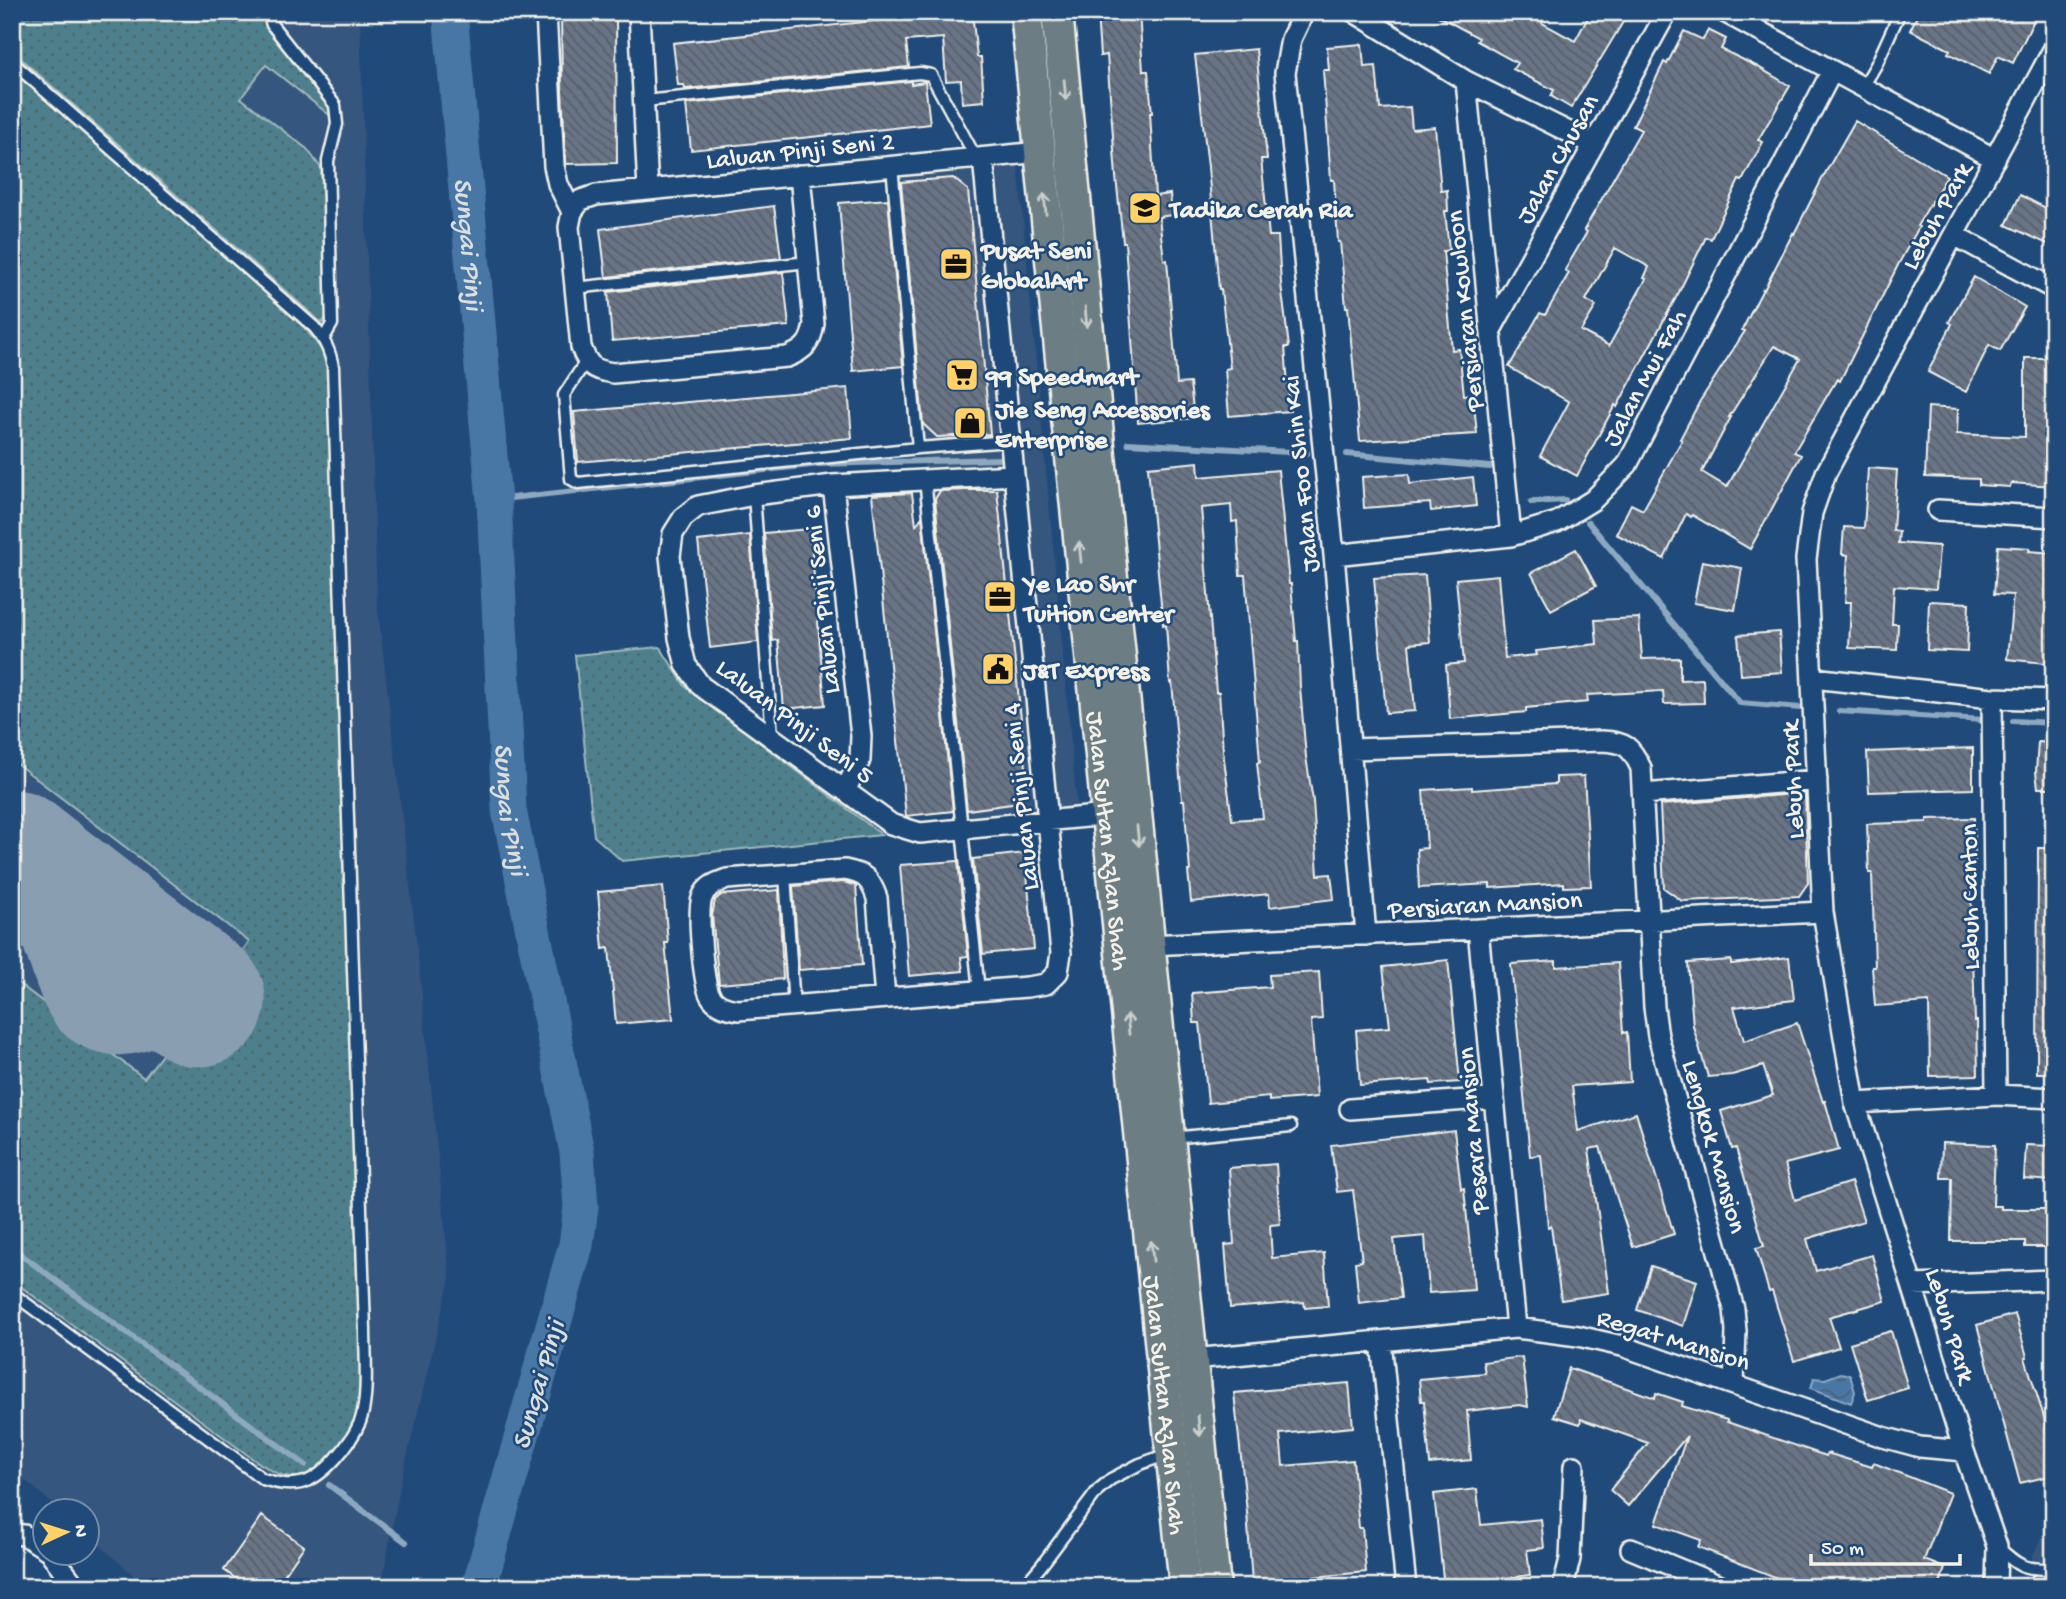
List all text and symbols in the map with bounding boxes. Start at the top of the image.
one-way arrow [1059,78,1072,101]
street label: Jalan Chusan [1512,89,1609,230]
street label: Laluan Pinji Seni 2 [705,128,896,179]
street label: Lebuh Park [1897,156,1982,277]
water label: Sungai Pinji [444,177,489,315]
school or university icon: Tadika Cerah Ria [1126,189,1164,227]
one-way arrow [1038,193,1051,216]
place label: Tadika Cerah Ria [1168,197,1354,228]
street label: Persiaran Kowloon [1441,208,1494,413]
place label: Pusat Seni GlobalArt [979,238,1092,299]
office icon: Pusat Seni GlobalArt [937,245,975,283]
one-way arrow [1080,305,1093,327]
street label: Jalan Mui Fah [1598,305,1696,453]
supermarket icon: 99 Speedmart [943,356,981,394]
place label: 99 Speedmart [984,364,1140,395]
street label: Jalan Foo Shin Kai [1278,373,1329,574]
place label: Jie Seng Accessories Enterprise [994,397,1211,458]
shop icon: Jie Seng Accessories Enterprise [951,404,989,442]
street label: Laluan Pinji Seni 6 [799,503,850,695]
one-way arrow [1073,541,1086,564]
place label: Ye Lao Shr Tuition Center [1021,571,1176,632]
office icon: Ye Lao Shr Tuition Center [981,578,1019,616]
public building icon: J&T Express [979,650,1017,688]
street label: Laluan Pinji Seni 5 [708,654,878,793]
place label: J&T Express [1022,658,1151,689]
street label: Laluan Pinji Seni 4 [998,701,1049,892]
street label: Jalan Sultan Azlan Shah [1077,710,1134,972]
street label: Lebuh Park [1777,717,1814,840]
water label: Sungai Pinji [485,743,534,882]
street label: Lebuh Canton [1956,823,1989,970]
one-way arrow [1131,824,1144,846]
street label: Persiaran Mansion [1386,887,1584,928]
one-way arrow [1122,1014,1135,1036]
street label: Pesara Mansion [1453,1045,1498,1216]
street label: Lengkok Mansion [1672,1057,1751,1238]
one-way arrow [1145,1240,1158,1262]
street label: Lebuh Park [1916,1265,1981,1390]
street label: Jalan Sultan Azlan Shah [1134,1274,1191,1537]
street label: Regat Mansion [1592,1304,1754,1381]
water label: Sungai Pinji [506,1314,575,1454]
one-way arrow [1193,1415,1206,1437]
north arrow [32,1498,102,1568]
scale bar [1811,1522,1959,1566]
text: N [68,1524,91,1538]
text: 50 m [1821,1538,1864,1563]

